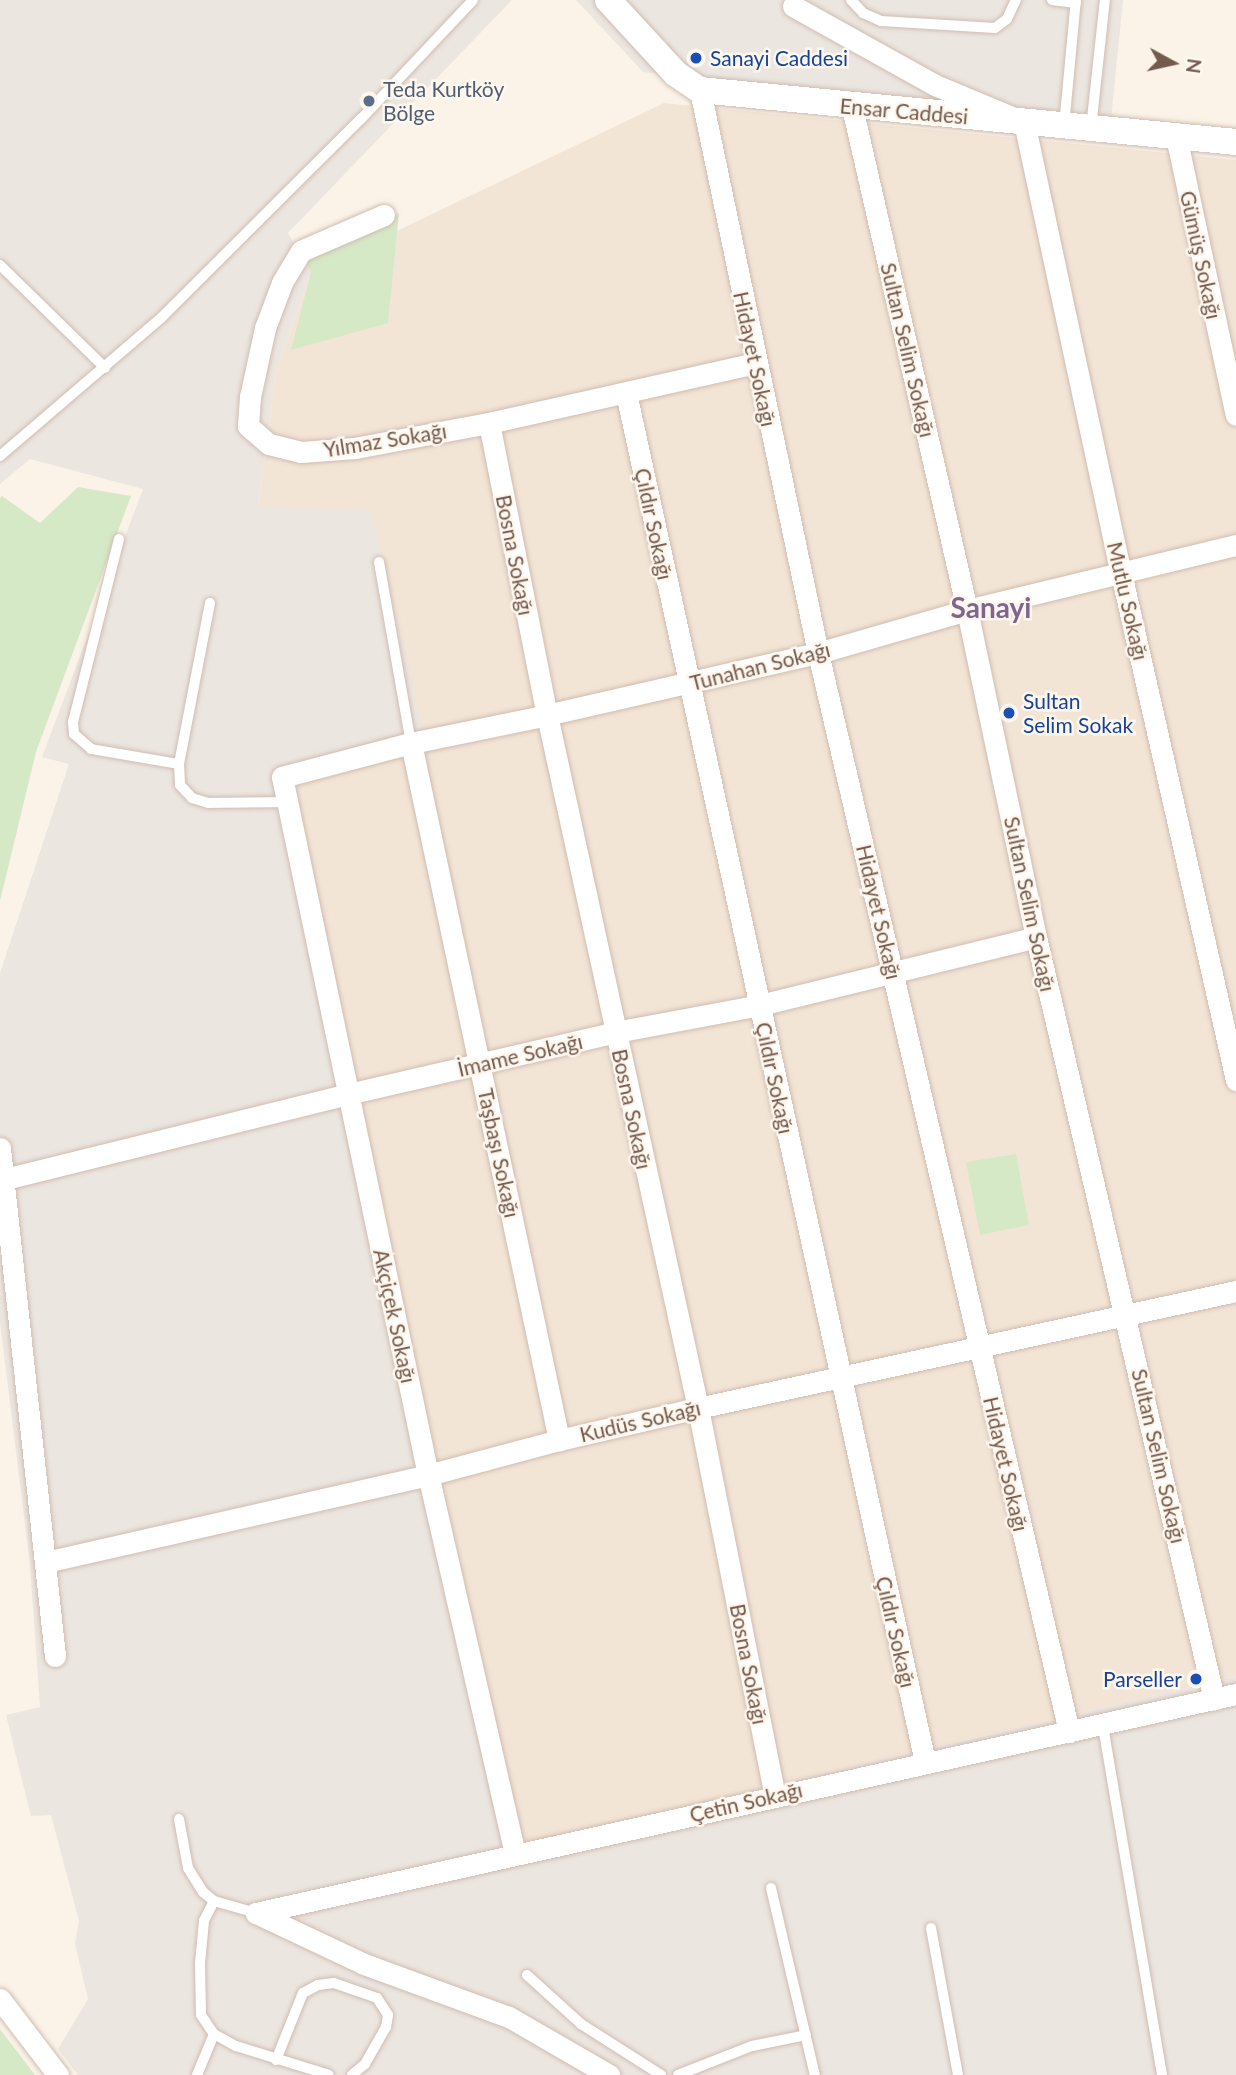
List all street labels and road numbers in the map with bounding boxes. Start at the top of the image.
street label: Ensar Caddesi [838,93,970,129]
street label: Gümüş Sokağı [1175,188,1227,322]
street label: Sultan Selim Sokağı [876,260,940,440]
street label: Hidayet Sokağı [728,289,782,429]
street label: Yılmaz Sokağı [322,418,448,462]
street label: Çıldır Sokağı [630,466,678,582]
street label: Bosna Sokağı [491,493,539,617]
street label: Mutlu Sokağı [1102,539,1154,663]
street label: Tunahan Sokağı [687,636,833,696]
street label: Sultan Selim Sokağı [999,814,1061,994]
street label: Hidayet Sokağı [851,842,907,982]
street label: Çıldır Sokağı [751,1020,799,1136]
street label: İmame Sokağı [455,1028,585,1082]
street label: Bosna Sokağı [607,1047,657,1171]
street label: Taşbaşı Sokağı [473,1086,525,1220]
street label: Akçiçek Sokağı [368,1247,422,1385]
street label: Sultan Selim Sokağı [1127,1366,1191,1546]
street label: Hidayet Sokağı [978,1394,1034,1534]
street label: Kudüs Sokağı [577,1395,703,1447]
street label: Çıldır Sokağı [871,1574,921,1690]
street label: Bosna Sokağı [725,1602,773,1726]
street label: Çetin Sokağı [687,1777,805,1827]

